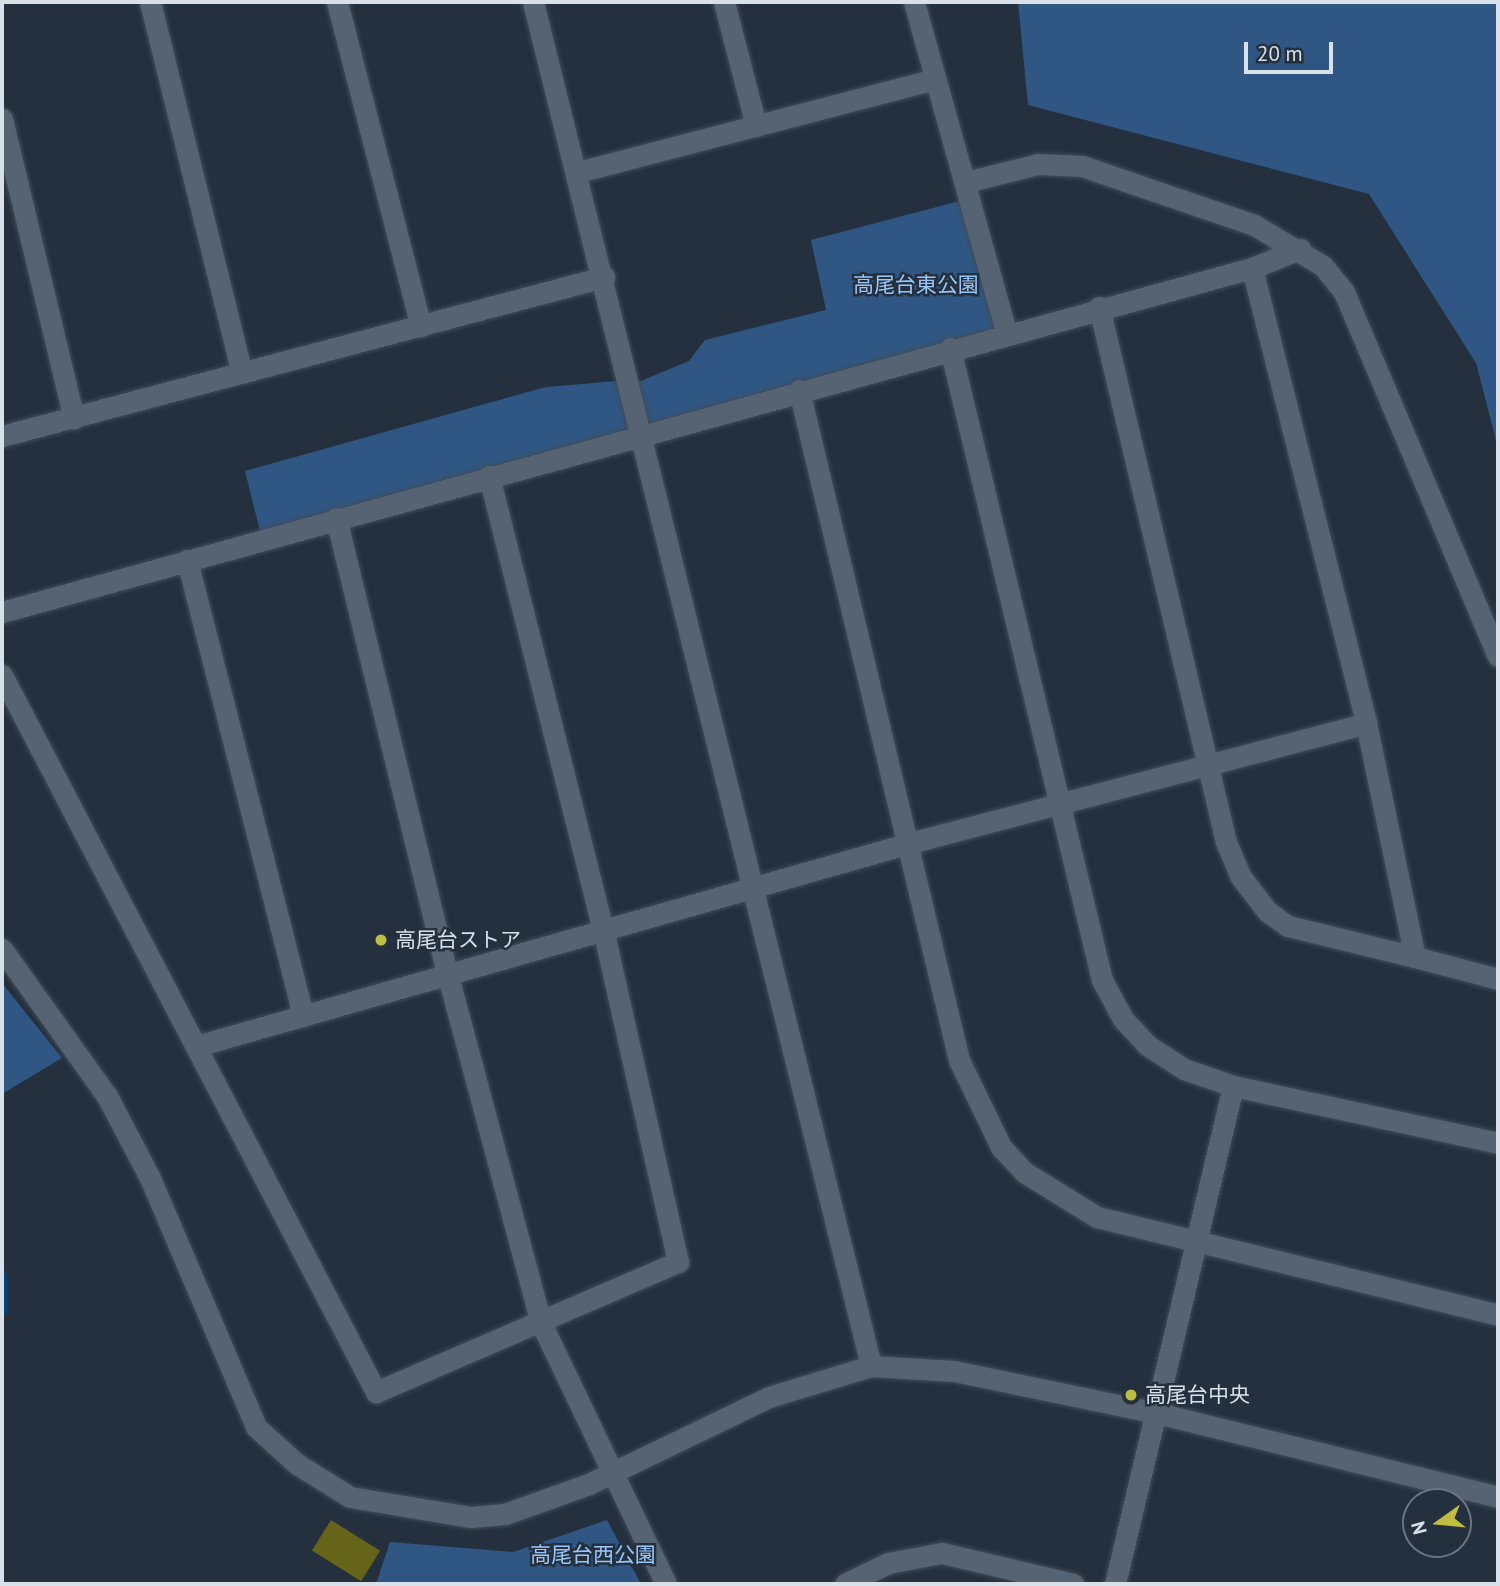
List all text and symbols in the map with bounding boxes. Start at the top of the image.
scale bar [1248,28,1337,72]
text: 20 m [1257,40,1303,67]
park label: 高尾台東公園 [853,272,979,298]
place label: 高尾台ストア [395,927,521,953]
marker: 高尾台ストア [373,932,389,948]
place label: 高尾台中央 [1145,1382,1250,1408]
marker: 高尾台中央 [1123,1387,1139,1403]
north arrow [1402,1488,1472,1558]
text: N [1405,1519,1432,1537]
park label: 高尾台西公園 [530,1542,656,1568]

